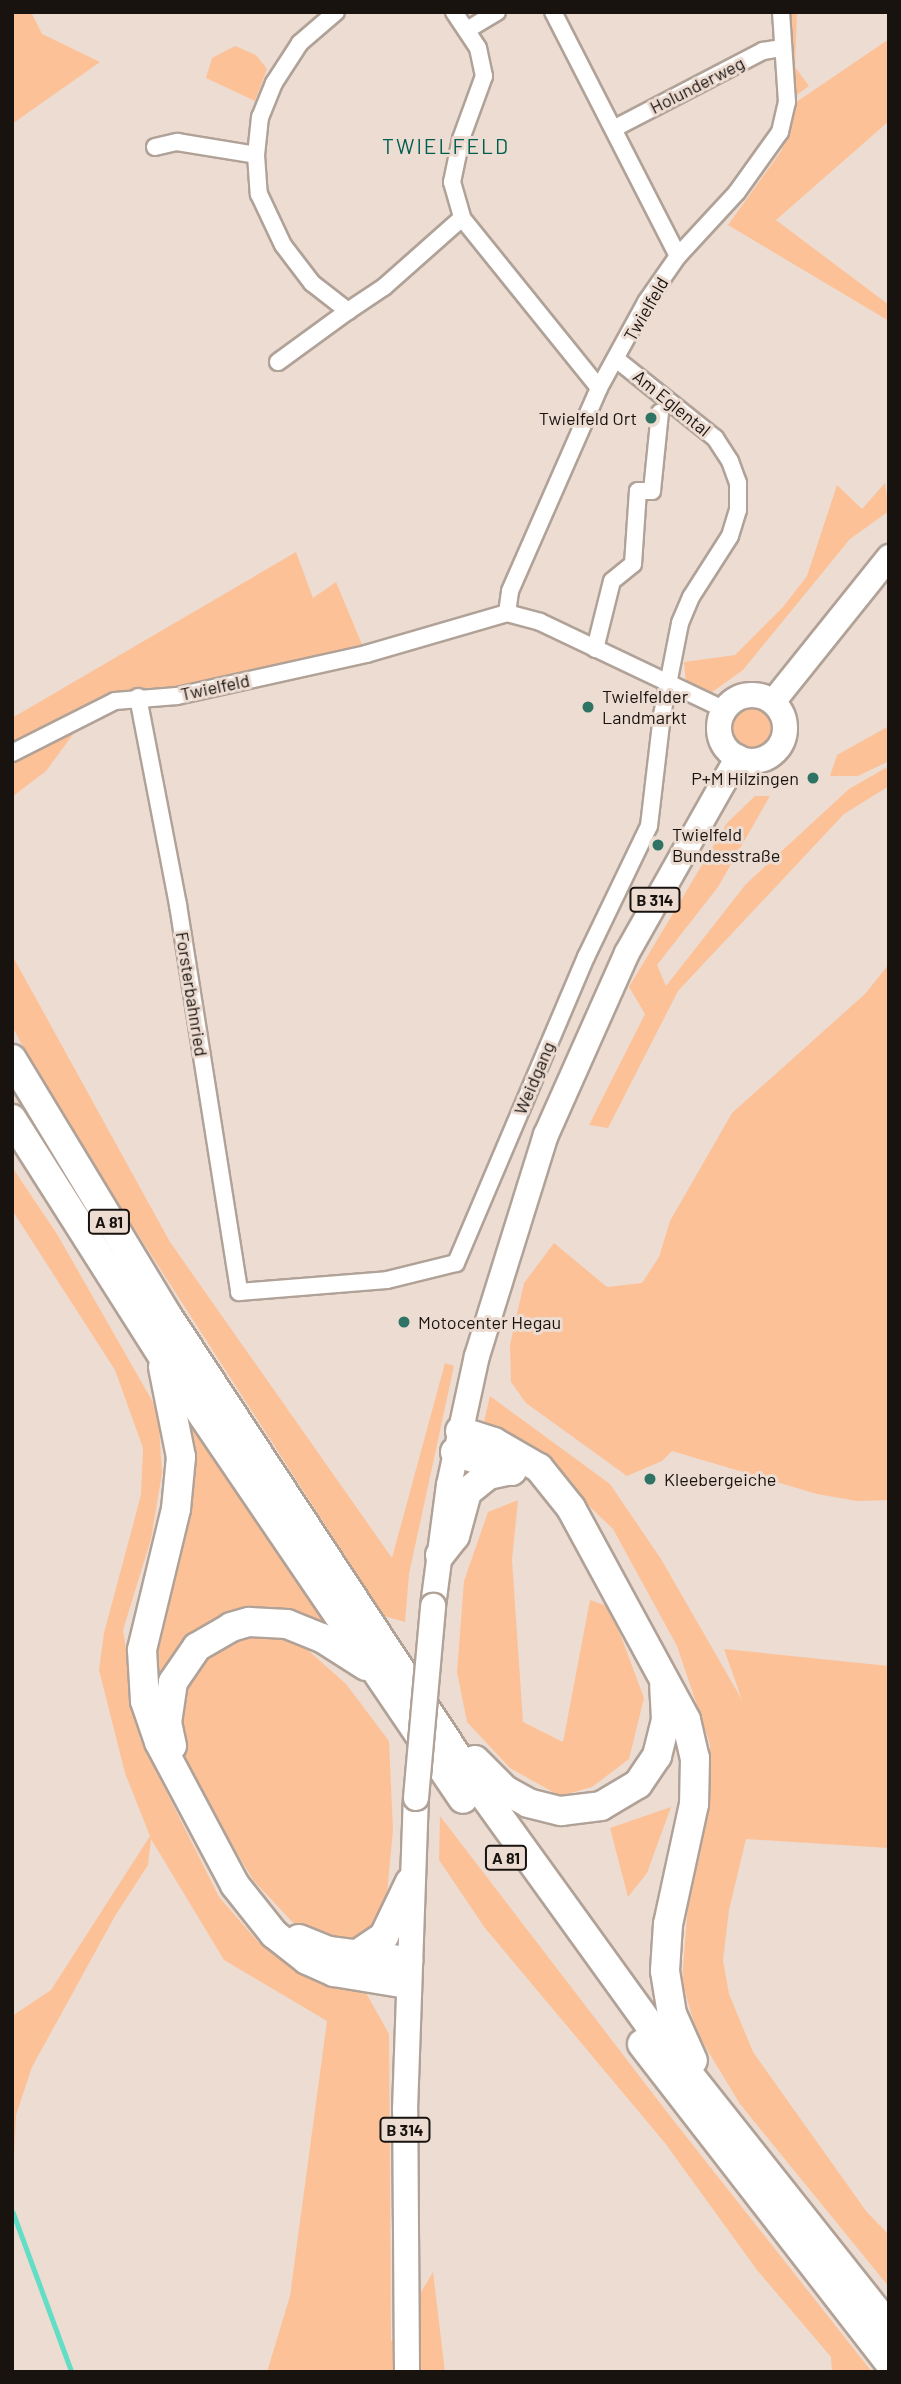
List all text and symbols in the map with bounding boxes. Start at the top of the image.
street label: Holunderweg [646,52,748,118]
district label: TWIELFELD [383,133,509,159]
street label: Twielfeld [619,273,673,345]
street label: Am Eglental [629,365,715,441]
place label: Twielfeld Ort [539,407,637,429]
marker: Twielfeld Ort [643,410,659,426]
street label: Twielfeld [179,669,251,705]
place label: Twielfelder Landmarkt [602,686,688,728]
marker: Twielfelder Landmarkt [580,699,596,715]
place label: P+M Hilzingen [691,767,799,789]
marker: P+M Hilzingen [805,770,821,786]
place label: Twielfeld Bundesstraße [672,824,780,866]
marker: Twielfeld Bundesstraße [650,837,666,853]
road number: B 314 [629,888,681,912]
street label: Forsterbahnried [171,930,213,1058]
street label: Weidgang [509,1038,559,1118]
road number: A 81 [86,1210,132,1234]
place label: Motocenter Hegau [418,1311,561,1333]
marker: Motocenter Hegau [396,1314,412,1330]
place label: Kleebergeiche [664,1468,776,1490]
marker: Kleebergeiche [642,1471,658,1487]
road number: A 81 [483,1846,529,1870]
road number: B 314 [379,2118,431,2142]

